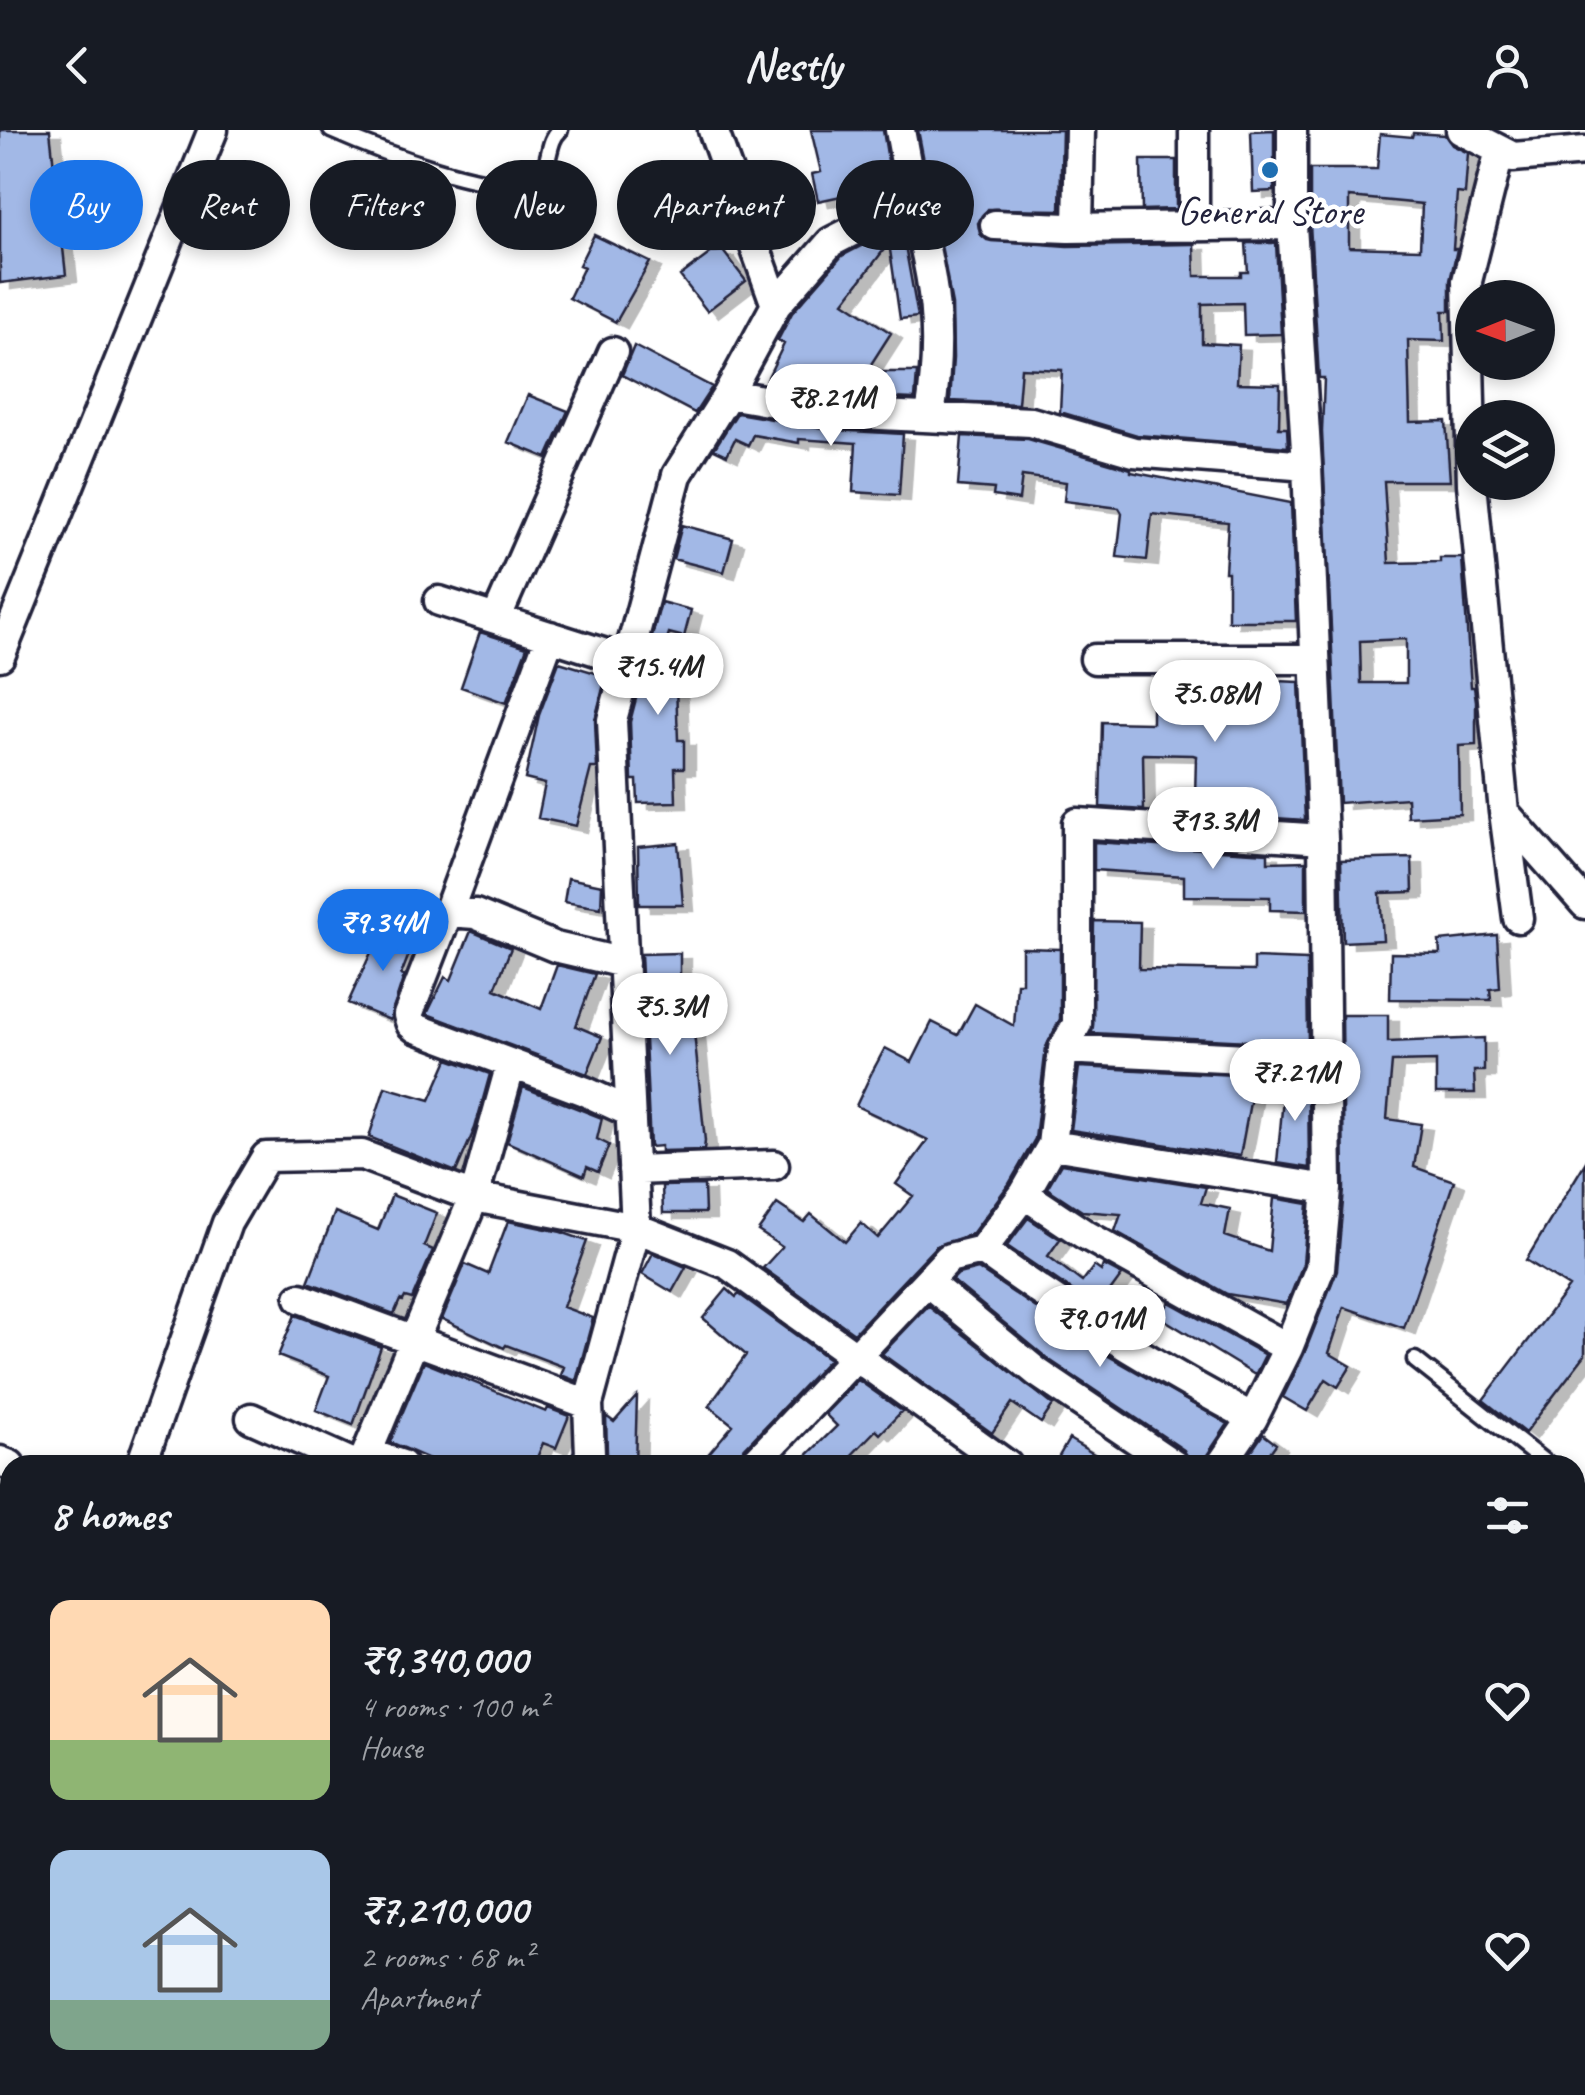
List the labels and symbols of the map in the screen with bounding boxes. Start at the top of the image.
marker: General Store [1259,159,1281,181]
place label: General Store [1177,186,1366,236]
north arrow [1455,280,1555,380]
pin: ₹8.21M [750,364,912,449]
pin: ₹15.4M [577,633,739,718]
pin: ₹5.08M [1134,660,1296,745]
pin: ₹13.3M [1132,787,1294,872]
pin: ₹9.34M [302,889,464,974]
pin: ₹5.3M [600,973,740,1058]
pin: ₹7.21M [1214,1039,1376,1124]
pin: ₹9.01M [1019,1285,1181,1370]

